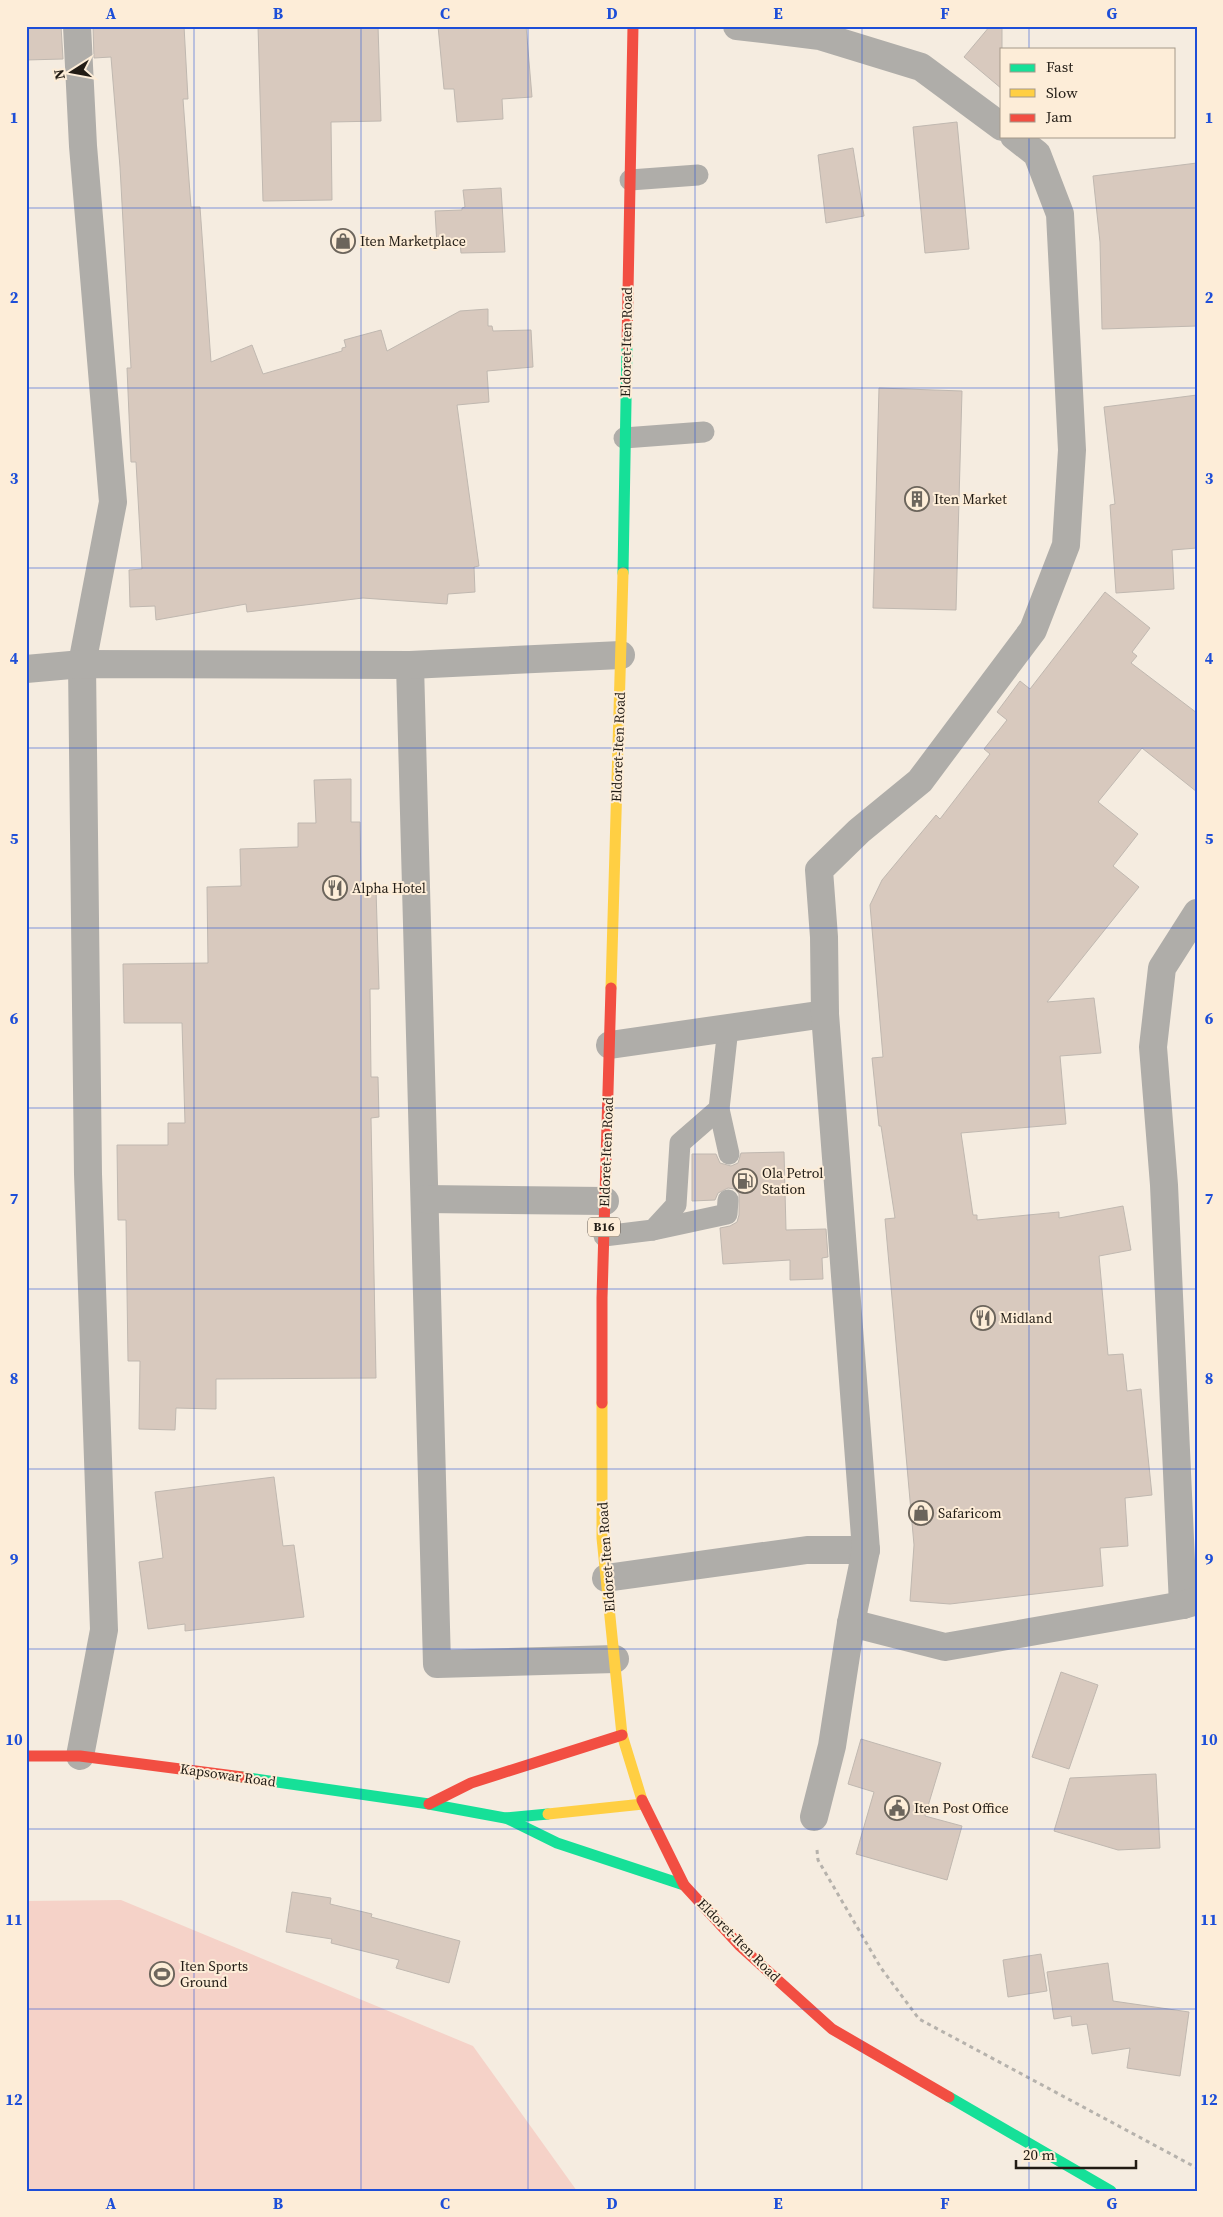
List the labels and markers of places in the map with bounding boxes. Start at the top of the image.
shop icon: Iten Marketplace [330,228,356,254]
place label: Iten Marketplace [360,231,466,251]
building icon: Iten Market [904,486,930,512]
place label: Iten Market [934,489,1007,509]
restaurant icon: Alpha Hotel [322,875,348,901]
place label: Alpha Hotel [352,878,426,898]
place label: Ola Petrol Station [762,1163,823,1199]
fuel station icon: Ola Petrol Station [732,1168,758,1194]
restaurant icon: Midland [970,1305,996,1331]
place label: Midland [1000,1308,1052,1328]
shop icon: Safaricom [908,1500,934,1526]
place label: Safaricom [938,1503,1002,1523]
public building icon: Iten Post Office [884,1795,910,1821]
place label: Iten Post Office [914,1798,1009,1818]
place label: Iten Sports Ground [180,1956,248,1992]
sports icon: Iten Sports Ground [149,1961,175,1987]

